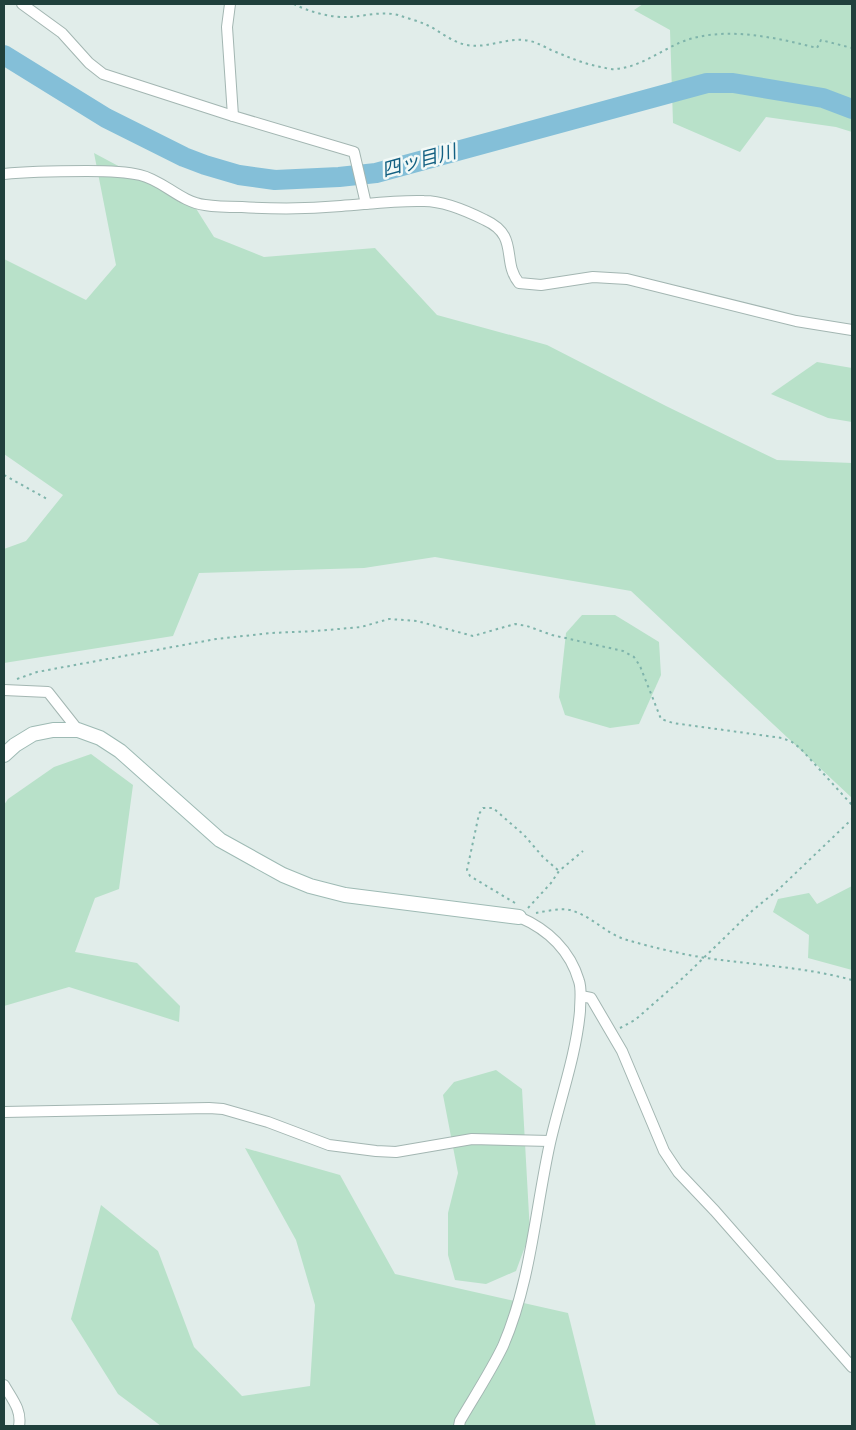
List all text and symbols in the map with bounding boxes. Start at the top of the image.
water label: 四ッ目川 [379,139,461,182]

